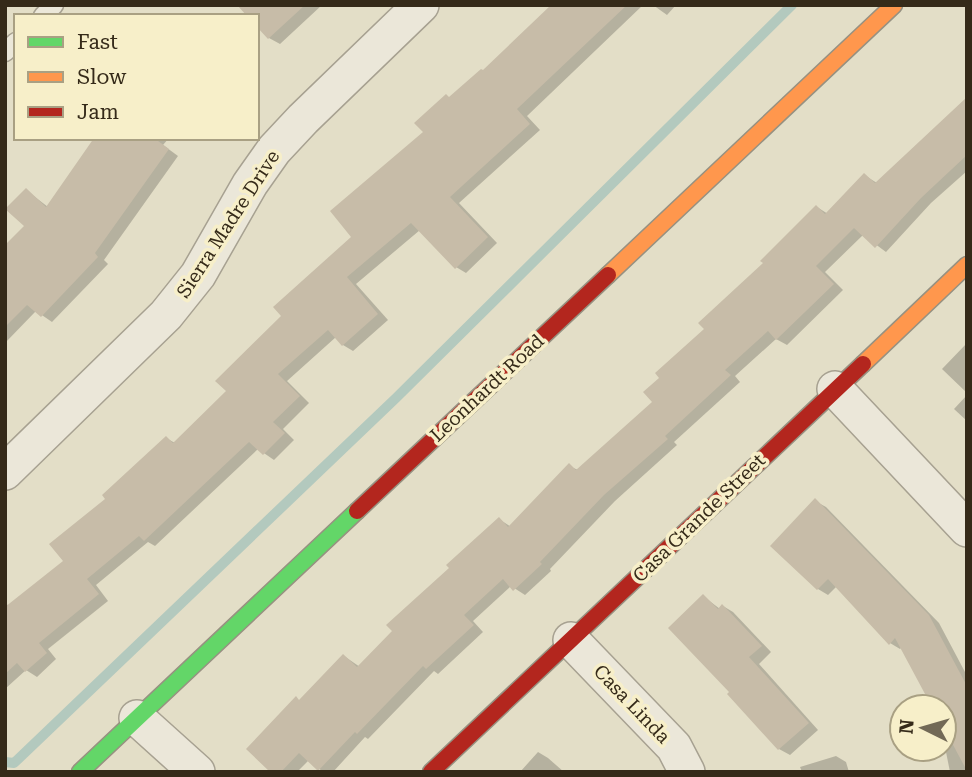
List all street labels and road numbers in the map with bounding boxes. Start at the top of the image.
street label: Sierra Madre Drive [172,146,284,302]
street label: Leonhardt Road [425,329,549,447]
street label: Casa Grande Street [628,449,770,587]
street label: Casa Linda [589,660,676,749]

